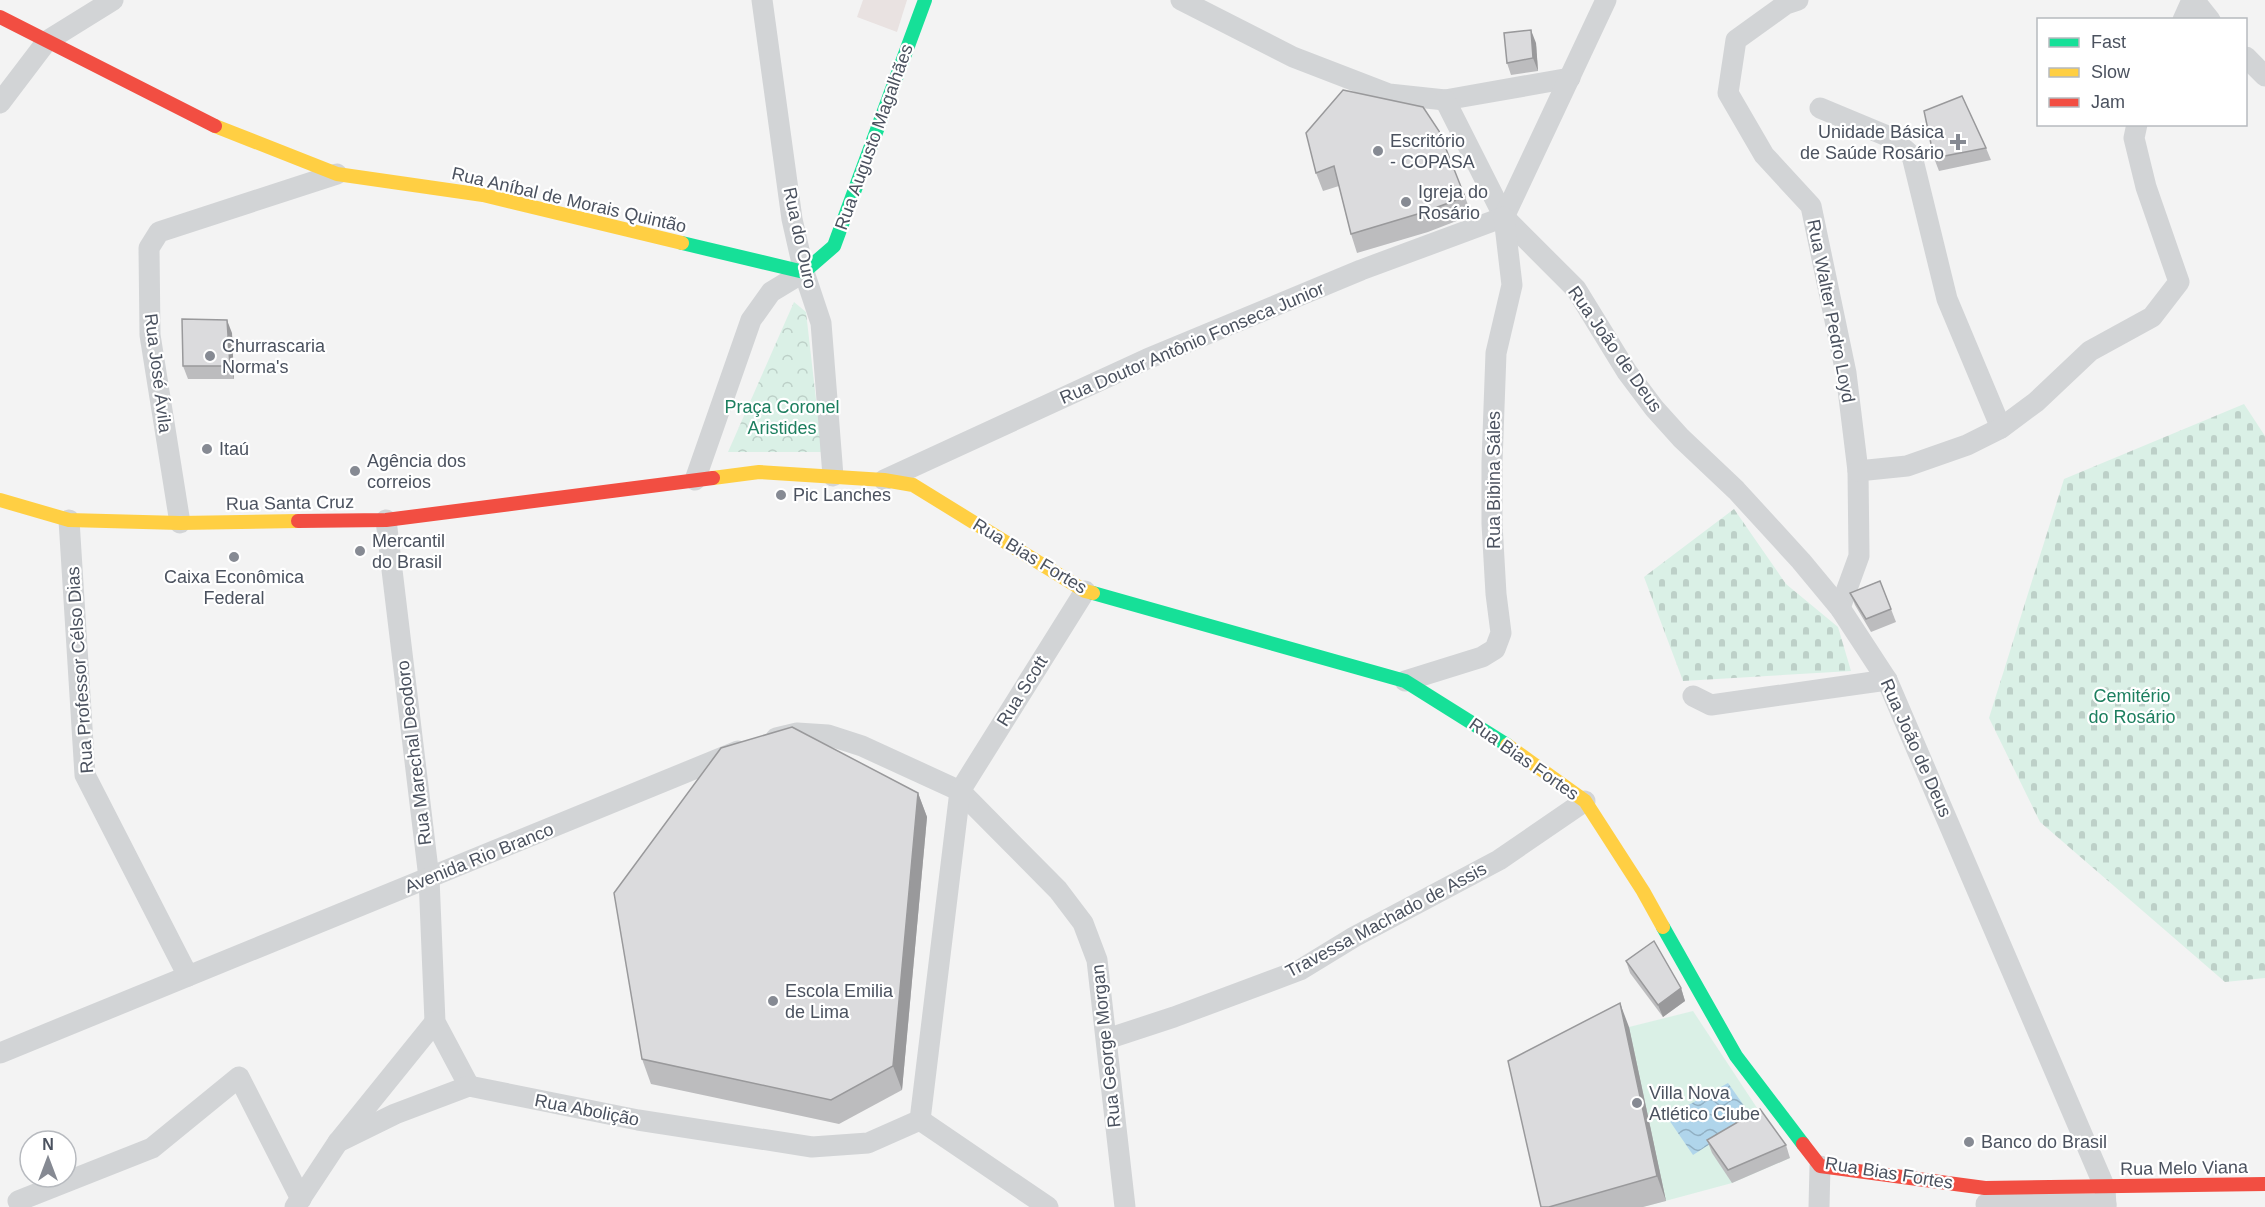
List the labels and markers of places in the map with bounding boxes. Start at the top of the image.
place label: Unidade Básica de Saúde Rosário [1800,122,1945,163]
place label: Escritório - COPASA [1390,131,1475,172]
marker: Unidade Básica de Saúde Rosário [1949,133,1967,151]
marker: Escritório - COPASA [1371,144,1385,158]
place label: Igreja do Rosário [1418,182,1488,223]
marker: Igreja do Rosário [1399,195,1413,209]
place label: Churrascaria Norma's [222,336,326,377]
marker: Churrascaria Norma's [203,349,217,363]
place label: Itaú [219,439,249,459]
marker: Itaú [200,442,214,456]
place label: Agência dos correios [367,451,466,492]
marker: Agência dos correios [348,464,362,478]
place label: Pic Lanches [793,485,891,505]
marker: Pic Lanches [774,488,788,502]
place label: Mercantil do Brasil [372,531,445,572]
marker: Mercantil do Brasil [353,544,367,558]
marker: Caixa Econômica Federal [227,550,241,564]
place label: Caixa Econômica Federal [164,567,305,608]
place label: Escola Emilia de Lima [785,981,894,1022]
marker: Escola Emilia de Lima [766,994,780,1008]
place label: Villa Nova Atlético Clube [1649,1083,1760,1124]
marker: Villa Nova Atlético Clube [1630,1096,1644,1110]
place label: Banco do Brasil [1981,1132,2107,1152]
marker: Banco do Brasil [1962,1135,1976,1149]

